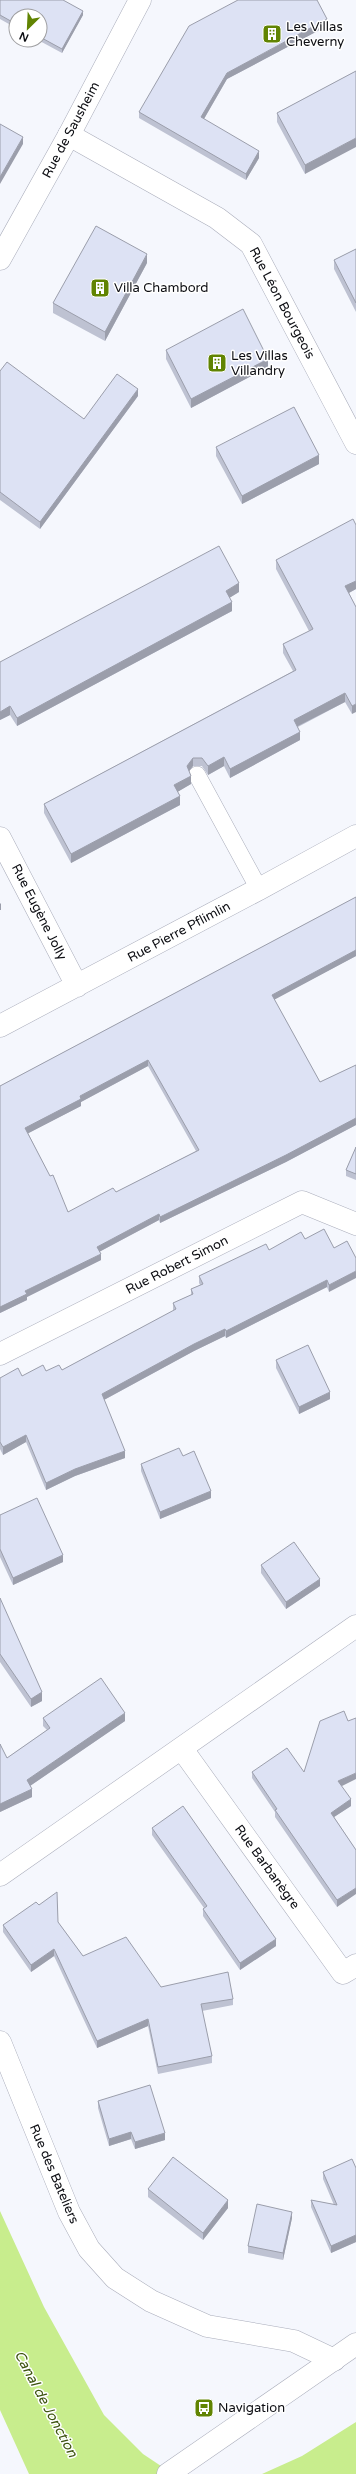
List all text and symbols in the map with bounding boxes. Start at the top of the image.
north arrow [8,8,48,48]
place label: Les Villas Cheverny [286,19,344,50]
building icon: Les Villas Cheverny [261,23,283,45]
text: N [17,29,31,44]
street label: Rue de Sausheim [39,79,103,181]
street label: Rue Léon Bourgeois [246,244,318,362]
building icon: Villa Chambord [89,277,111,299]
place label: Villa Chambord [114,280,209,296]
place label: Les Villas Villandry [231,348,288,379]
building icon: Les Villas Villandry [206,352,228,374]
street label: Rue Eugène Jolly [8,861,70,963]
street label: Rue Pierre Pflimlin [125,898,233,966]
street label: Rue Robert Simon [123,1232,231,1298]
street label: Rue Barbanègre [231,1822,303,1912]
street label: Rue des Bateliers [26,2122,82,2226]
water label: Canal de Jonction [11,2348,82,2461]
bus stop icon: Navigation [193,2397,215,2419]
place label: Navigation [218,2400,285,2416]

